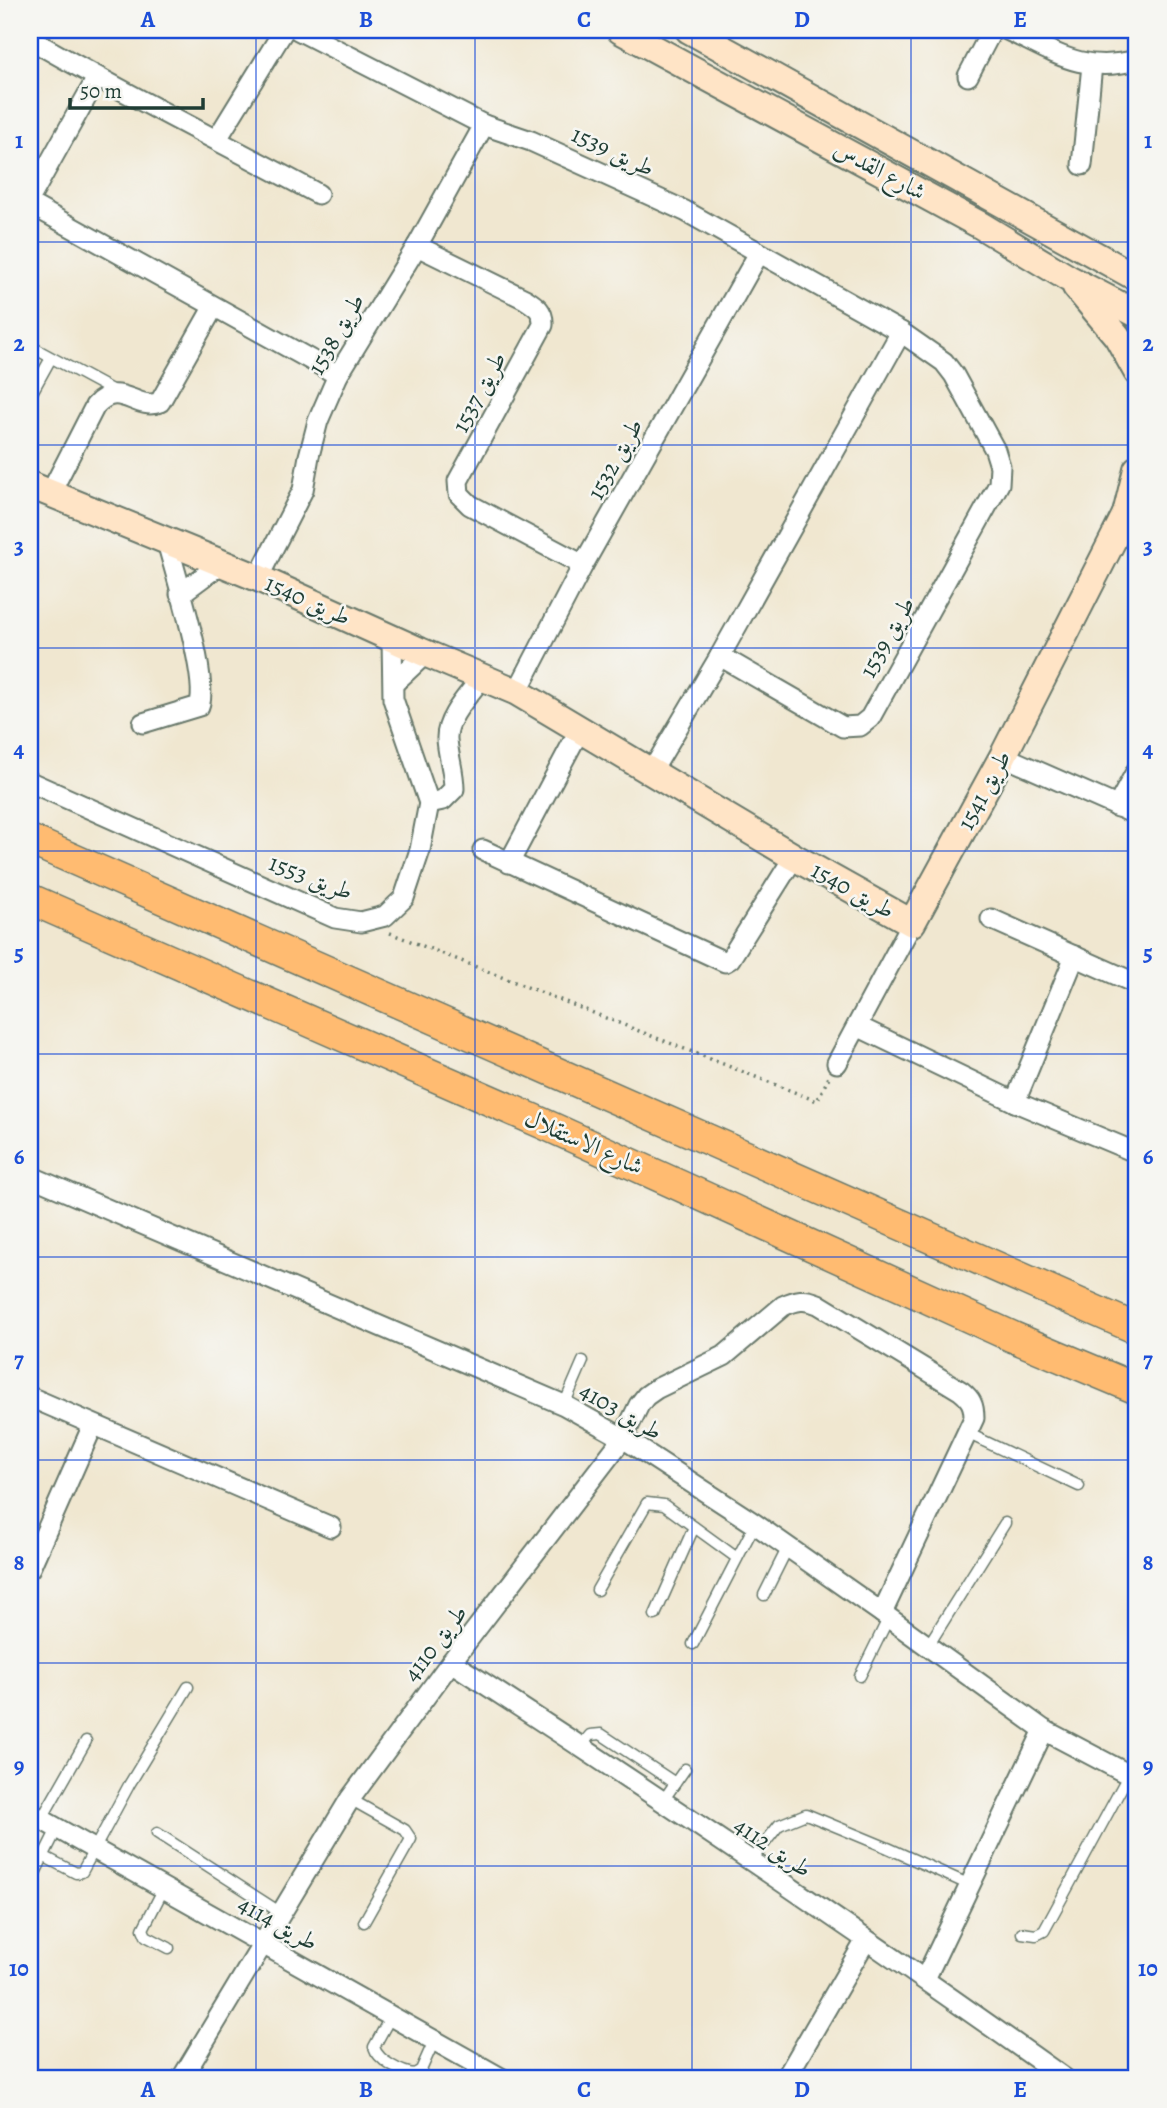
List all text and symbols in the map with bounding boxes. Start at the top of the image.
text: A [140,4,156,35]
text: B [359,4,373,35]
text: C [577,4,591,35]
text: D [794,4,810,35]
text: E [1013,4,1027,35]
scale bar [70,66,203,110]
text: 50 m [80,77,122,105]
street label: طريق 1539 [566,118,660,184]
text: 1 [15,125,23,156]
text: 1 [1144,125,1152,156]
street label: شارع القدس [826,132,932,211]
street label: طريق 1538 [300,288,372,380]
text: 2 [13,328,25,359]
text: 2 [1142,328,1154,359]
street label: طريق 1537 [444,346,514,438]
street label: طريق 1532 [580,413,650,505]
text: 3 [14,531,24,562]
text: 3 [1143,531,1153,562]
street label: طريق 1540 [260,567,356,633]
street label: طريق 1539 [852,591,922,683]
text: 4 [14,734,25,765]
text: 4 [1143,734,1154,765]
street label: طريق 1541 [950,744,1018,836]
street label: طريق 1553 [264,846,358,908]
street label: طريق 1540 [806,854,900,926]
text: 5 [14,937,24,968]
text: 5 [1143,937,1153,968]
street label: شارع الاستقلال [518,1102,648,1186]
text: 6 [14,1141,25,1172]
text: 6 [1143,1141,1154,1172]
text: 7 [14,1344,24,1375]
text: 7 [1143,1344,1153,1375]
street label: طريق 4103 [574,1375,668,1447]
text: 8 [13,1547,25,1578]
text: 8 [1142,1547,1154,1578]
street label: طريق 4110 [396,1598,474,1688]
text: 9 [14,1750,24,1781]
text: 9 [1143,1750,1153,1781]
street label: طريق 4112 [728,1809,818,1885]
street label: طريق 4114 [232,1888,324,1958]
text: 10 [9,1953,29,1984]
text: 10 [1138,1953,1158,1984]
text: A [140,2074,156,2105]
text: B [359,2074,373,2105]
text: C [577,2074,591,2105]
text: D [794,2074,810,2105]
text: E [1013,2074,1027,2105]

